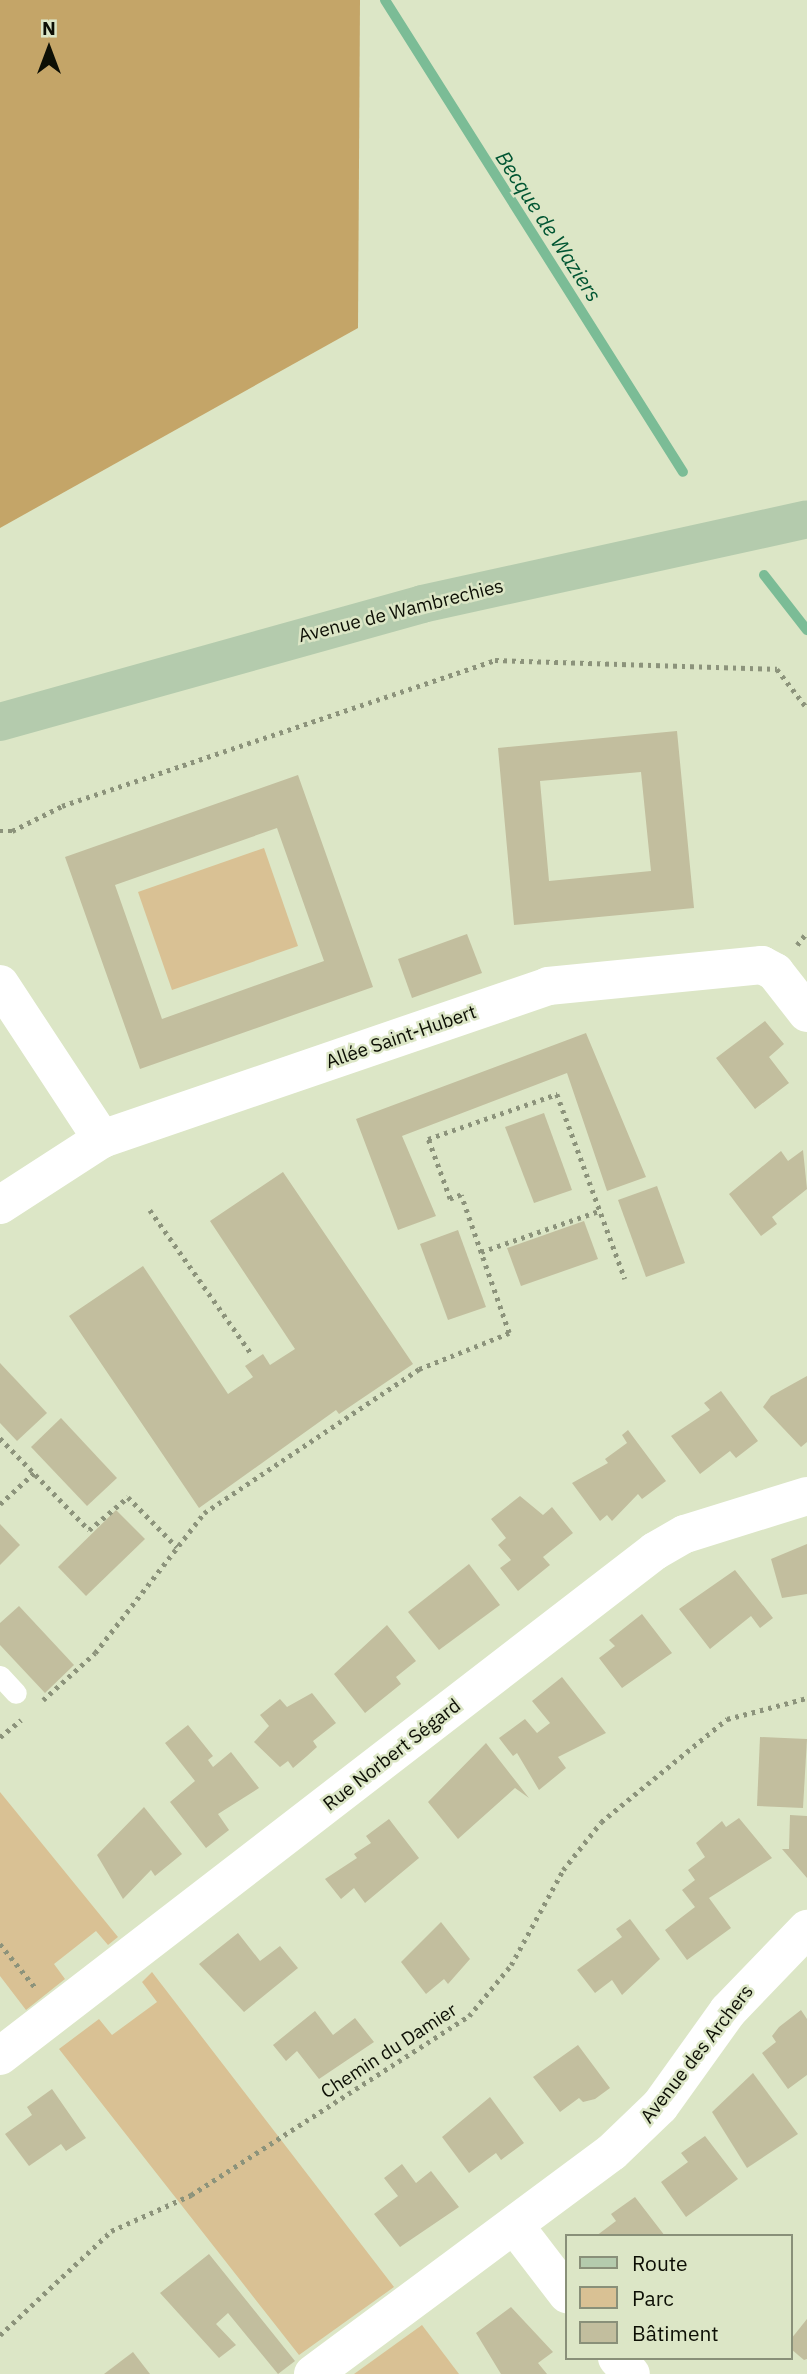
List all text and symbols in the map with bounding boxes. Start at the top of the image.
north arrow [14,14,84,84]
text: N [42,16,56,40]
water label: Becque de Waziers [491,146,607,306]
street label: Avenue de Wambrechies [296,574,506,648]
street label: Allée Saint-Hubert [323,1001,479,1073]
street label: Rue Norbert Ségard [319,1694,465,1816]
street label: Avenue des Archers [636,1980,758,2128]
street label: Chemin du Damier [317,1999,461,2103]
legend [566,2234,793,2360]
text: Route [632,2249,688,2277]
text: Parc [632,2284,674,2312]
text: Bâtiment [632,2319,719,2347]

